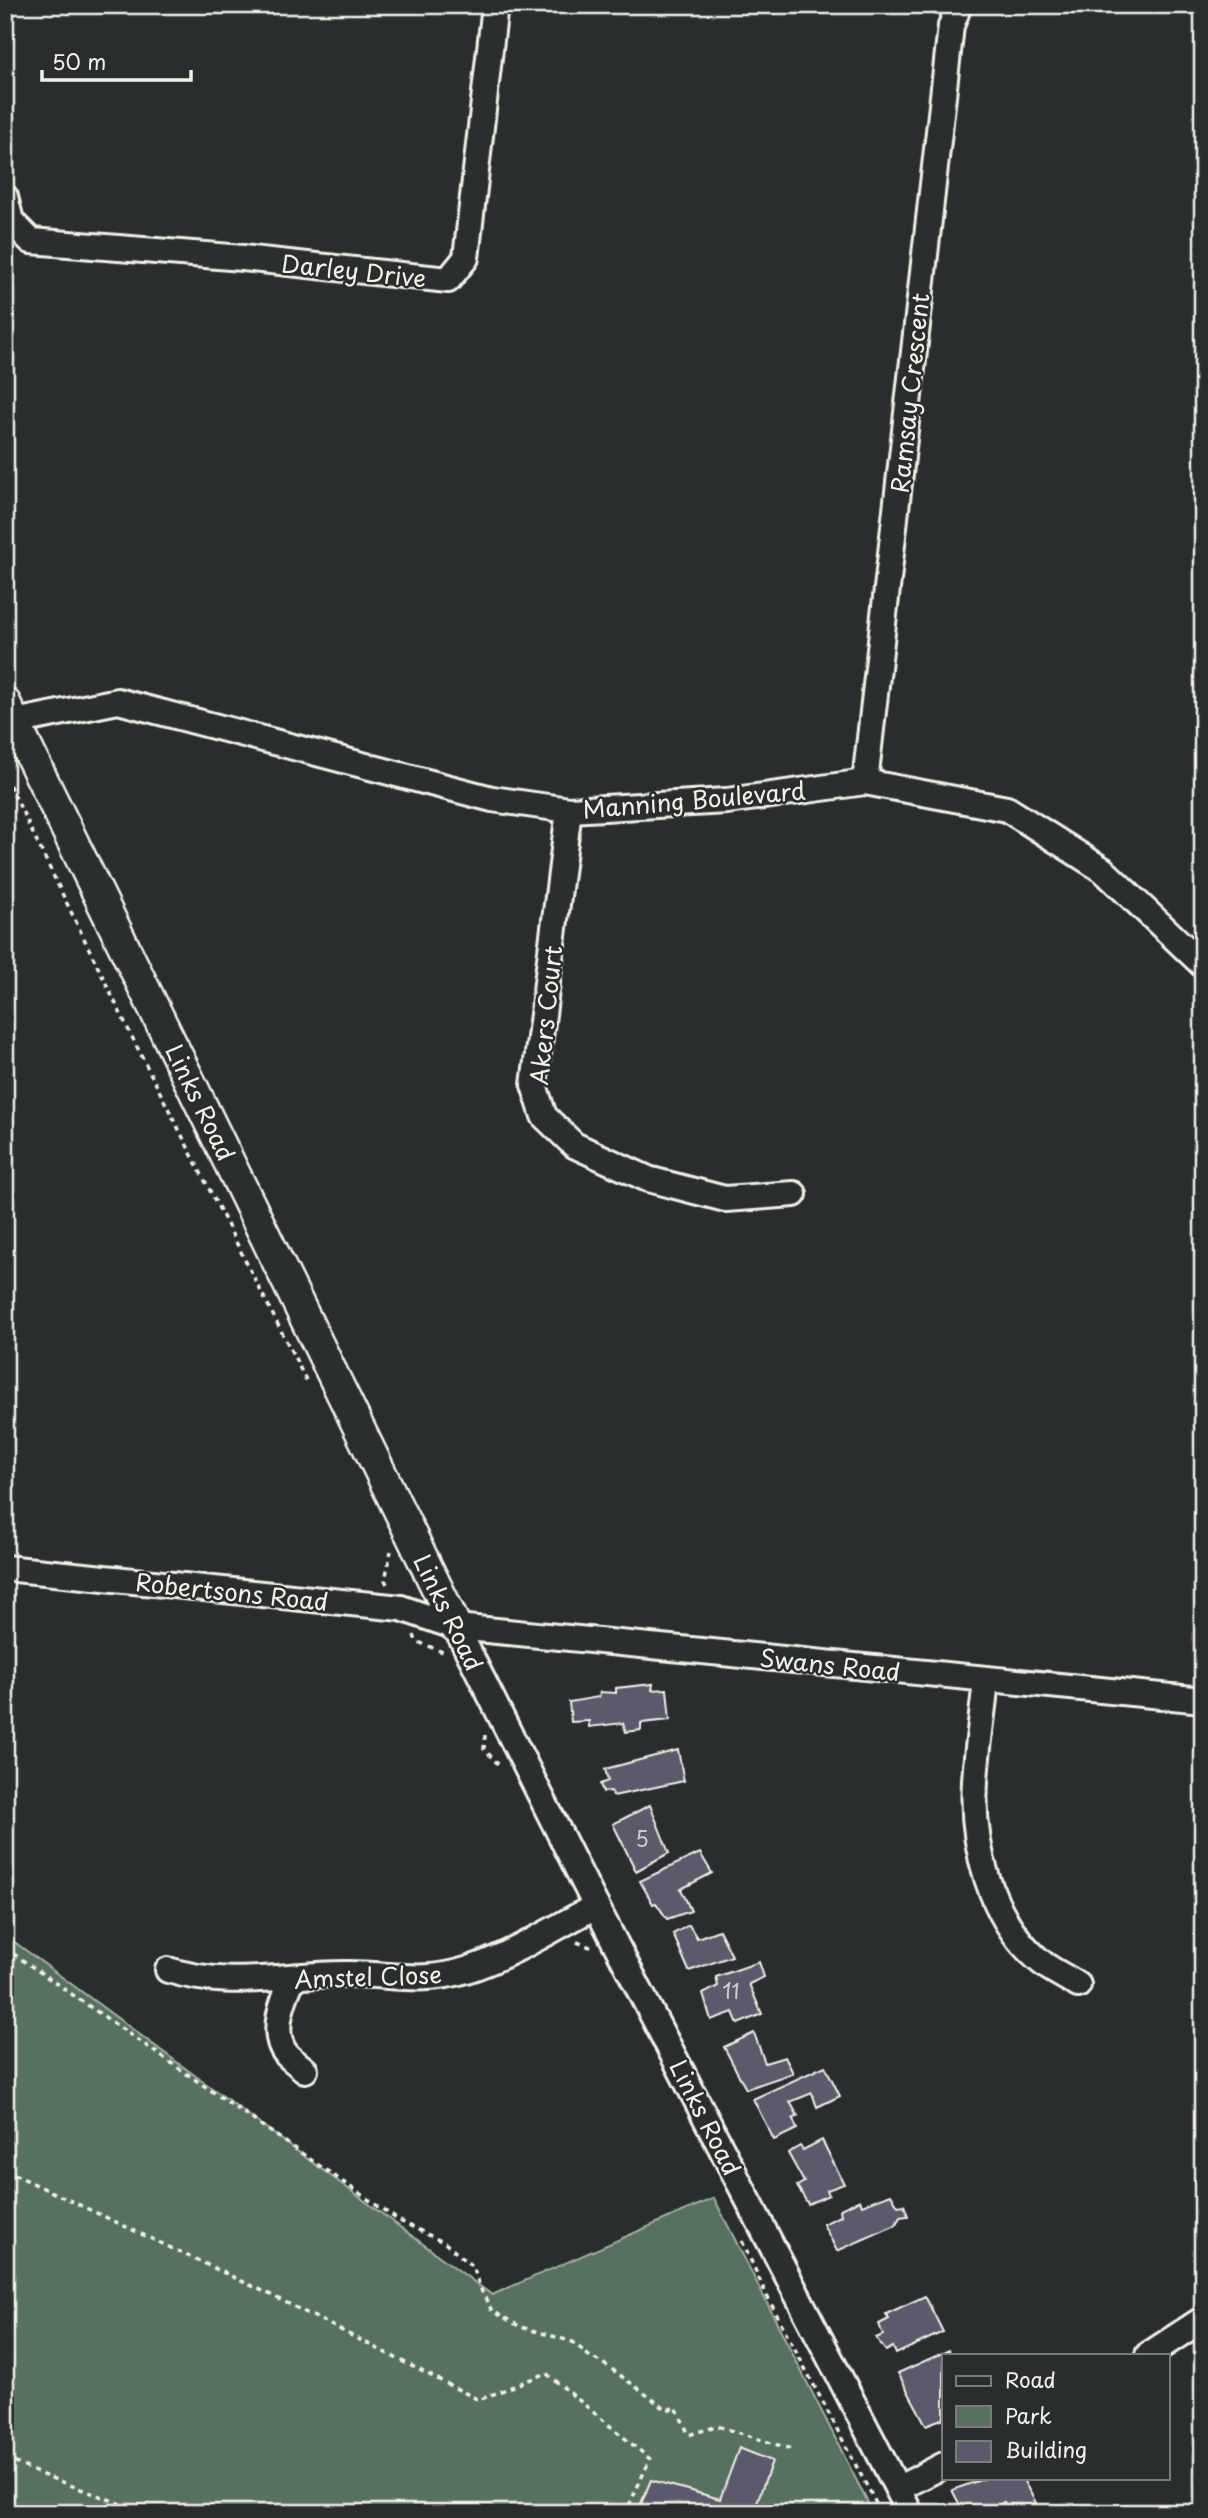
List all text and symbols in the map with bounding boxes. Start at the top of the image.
scale bar [42,38,191,82]
text: 50 m [52,45,106,77]
street label: Darley Drive [280,244,428,296]
street label: Ramsay Crescent [881,291,937,495]
street label: Manning Boulevard [581,771,807,827]
street label: Akers Court [520,943,570,1086]
street label: Links Road [157,1037,245,1167]
street label: Links Road [405,1547,493,1677]
street label: Robertsons Road [134,1563,330,1619]
street label: Swans Road [758,1639,902,1689]
house number: 5 [635,1822,649,1854]
street label: Amstel Close [293,1955,443,1997]
house number: 11 [722,1974,740,2006]
street label: Links Road [661,2053,751,2181]
legend [942,2354,1170,2480]
text: Road [1005,2363,1056,2395]
text: Park [1005,2399,1052,2431]
text: Building [1005,2433,1087,2465]

